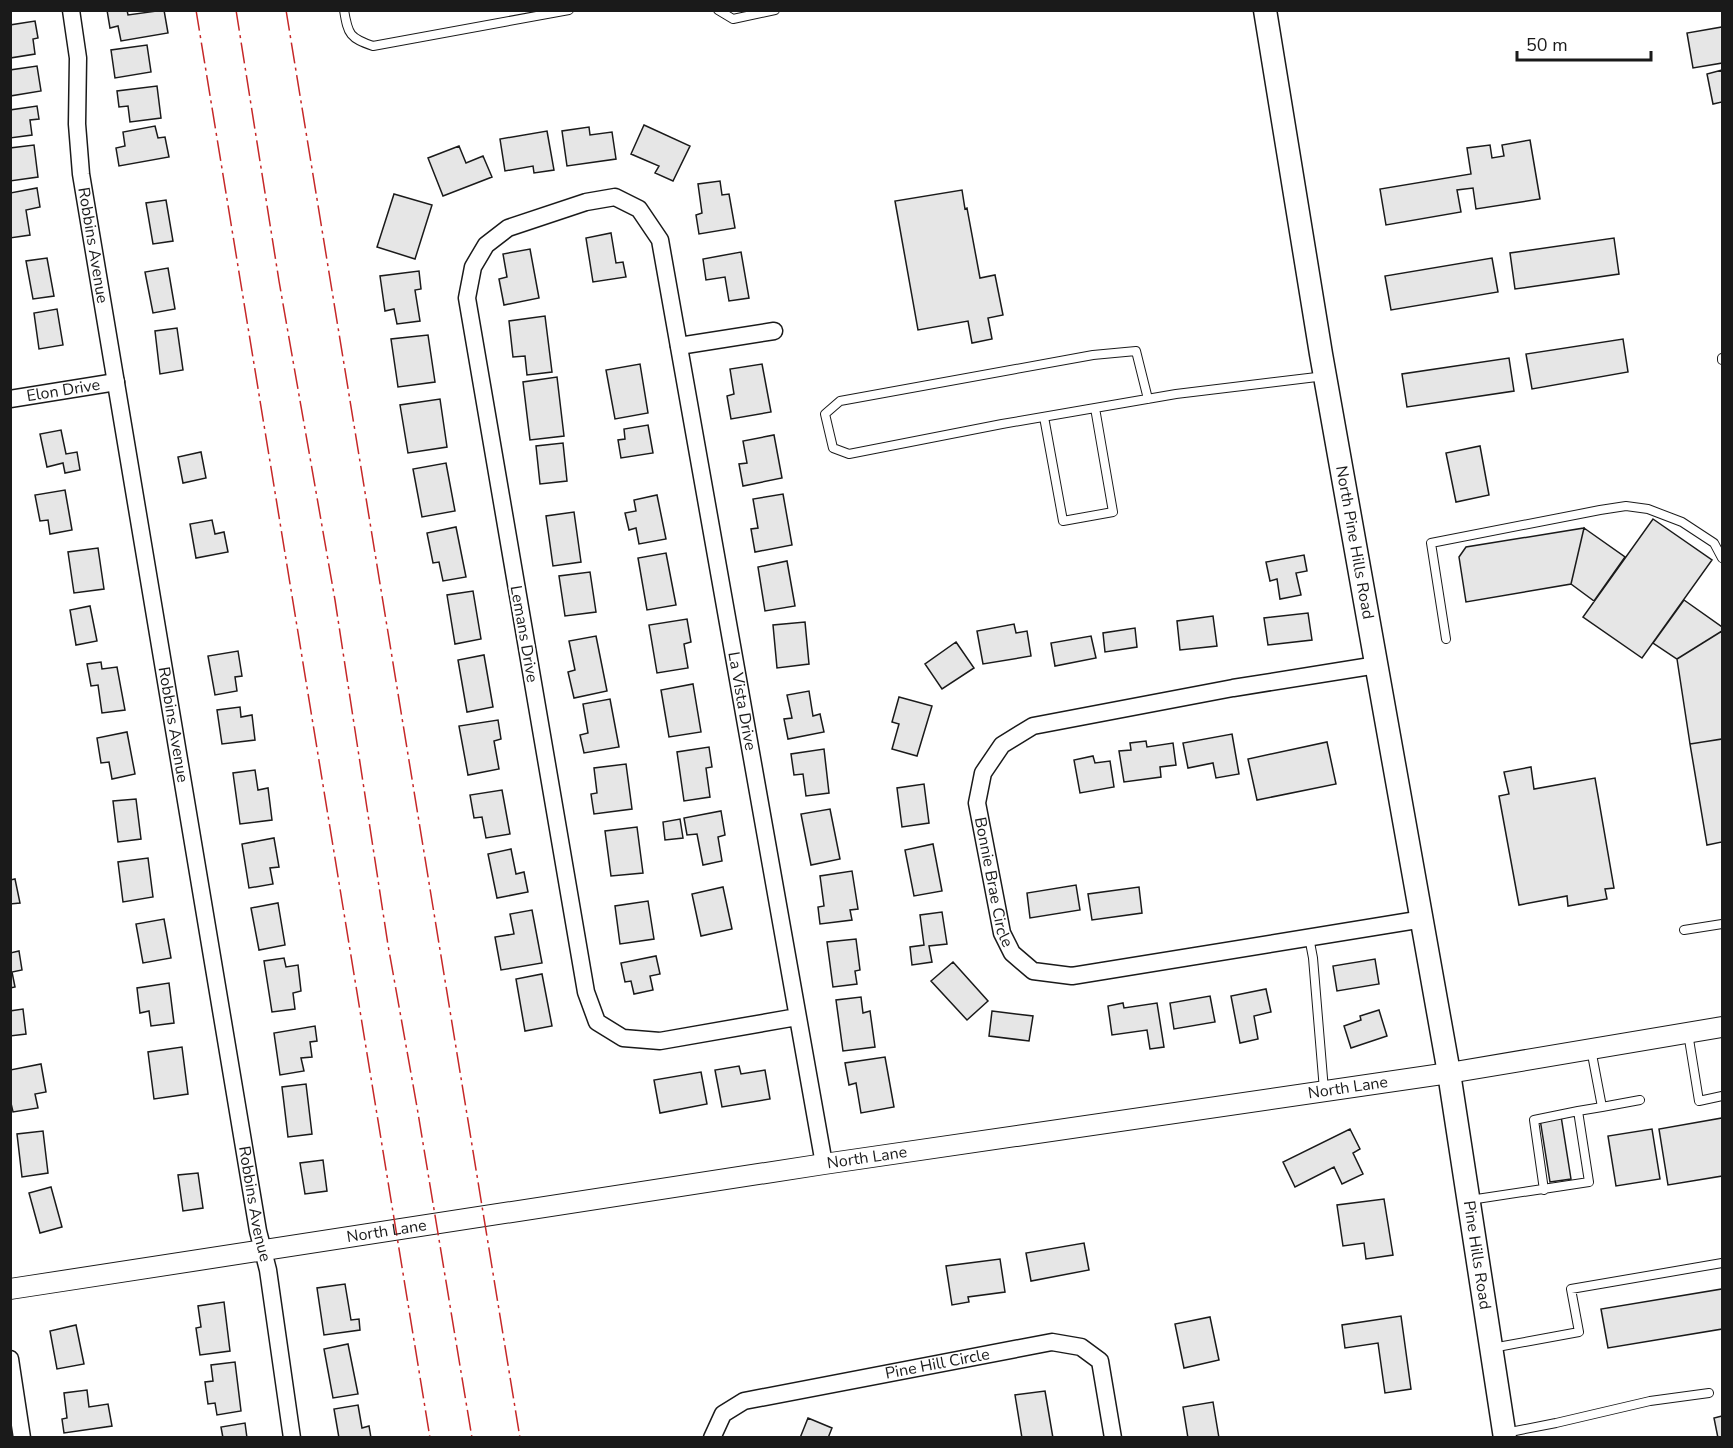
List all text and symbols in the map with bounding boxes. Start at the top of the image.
scale bar [1517,24,1650,62]
text: 50 m [1526,33,1568,57]
street label: Robbins Avenue [72,186,113,305]
street label: Elon Drive [25,374,102,407]
street label: North Pine Hills Road [1330,464,1379,621]
street label: Lemans Drive [505,584,543,684]
street label: La Vista Drive [722,650,761,752]
street label: Robbins Avenue [153,665,194,784]
street label: Bonnie Brae Circle [969,815,1018,951]
street label: North Lane [1307,1071,1389,1104]
street label: North Lane [826,1141,908,1174]
street label: Robbins Avenue [233,1144,276,1264]
street label: Pine Hills Road [1458,1199,1496,1311]
street label: North Lane [345,1214,428,1248]
street label: Pine Hill Circle [883,1343,991,1385]

